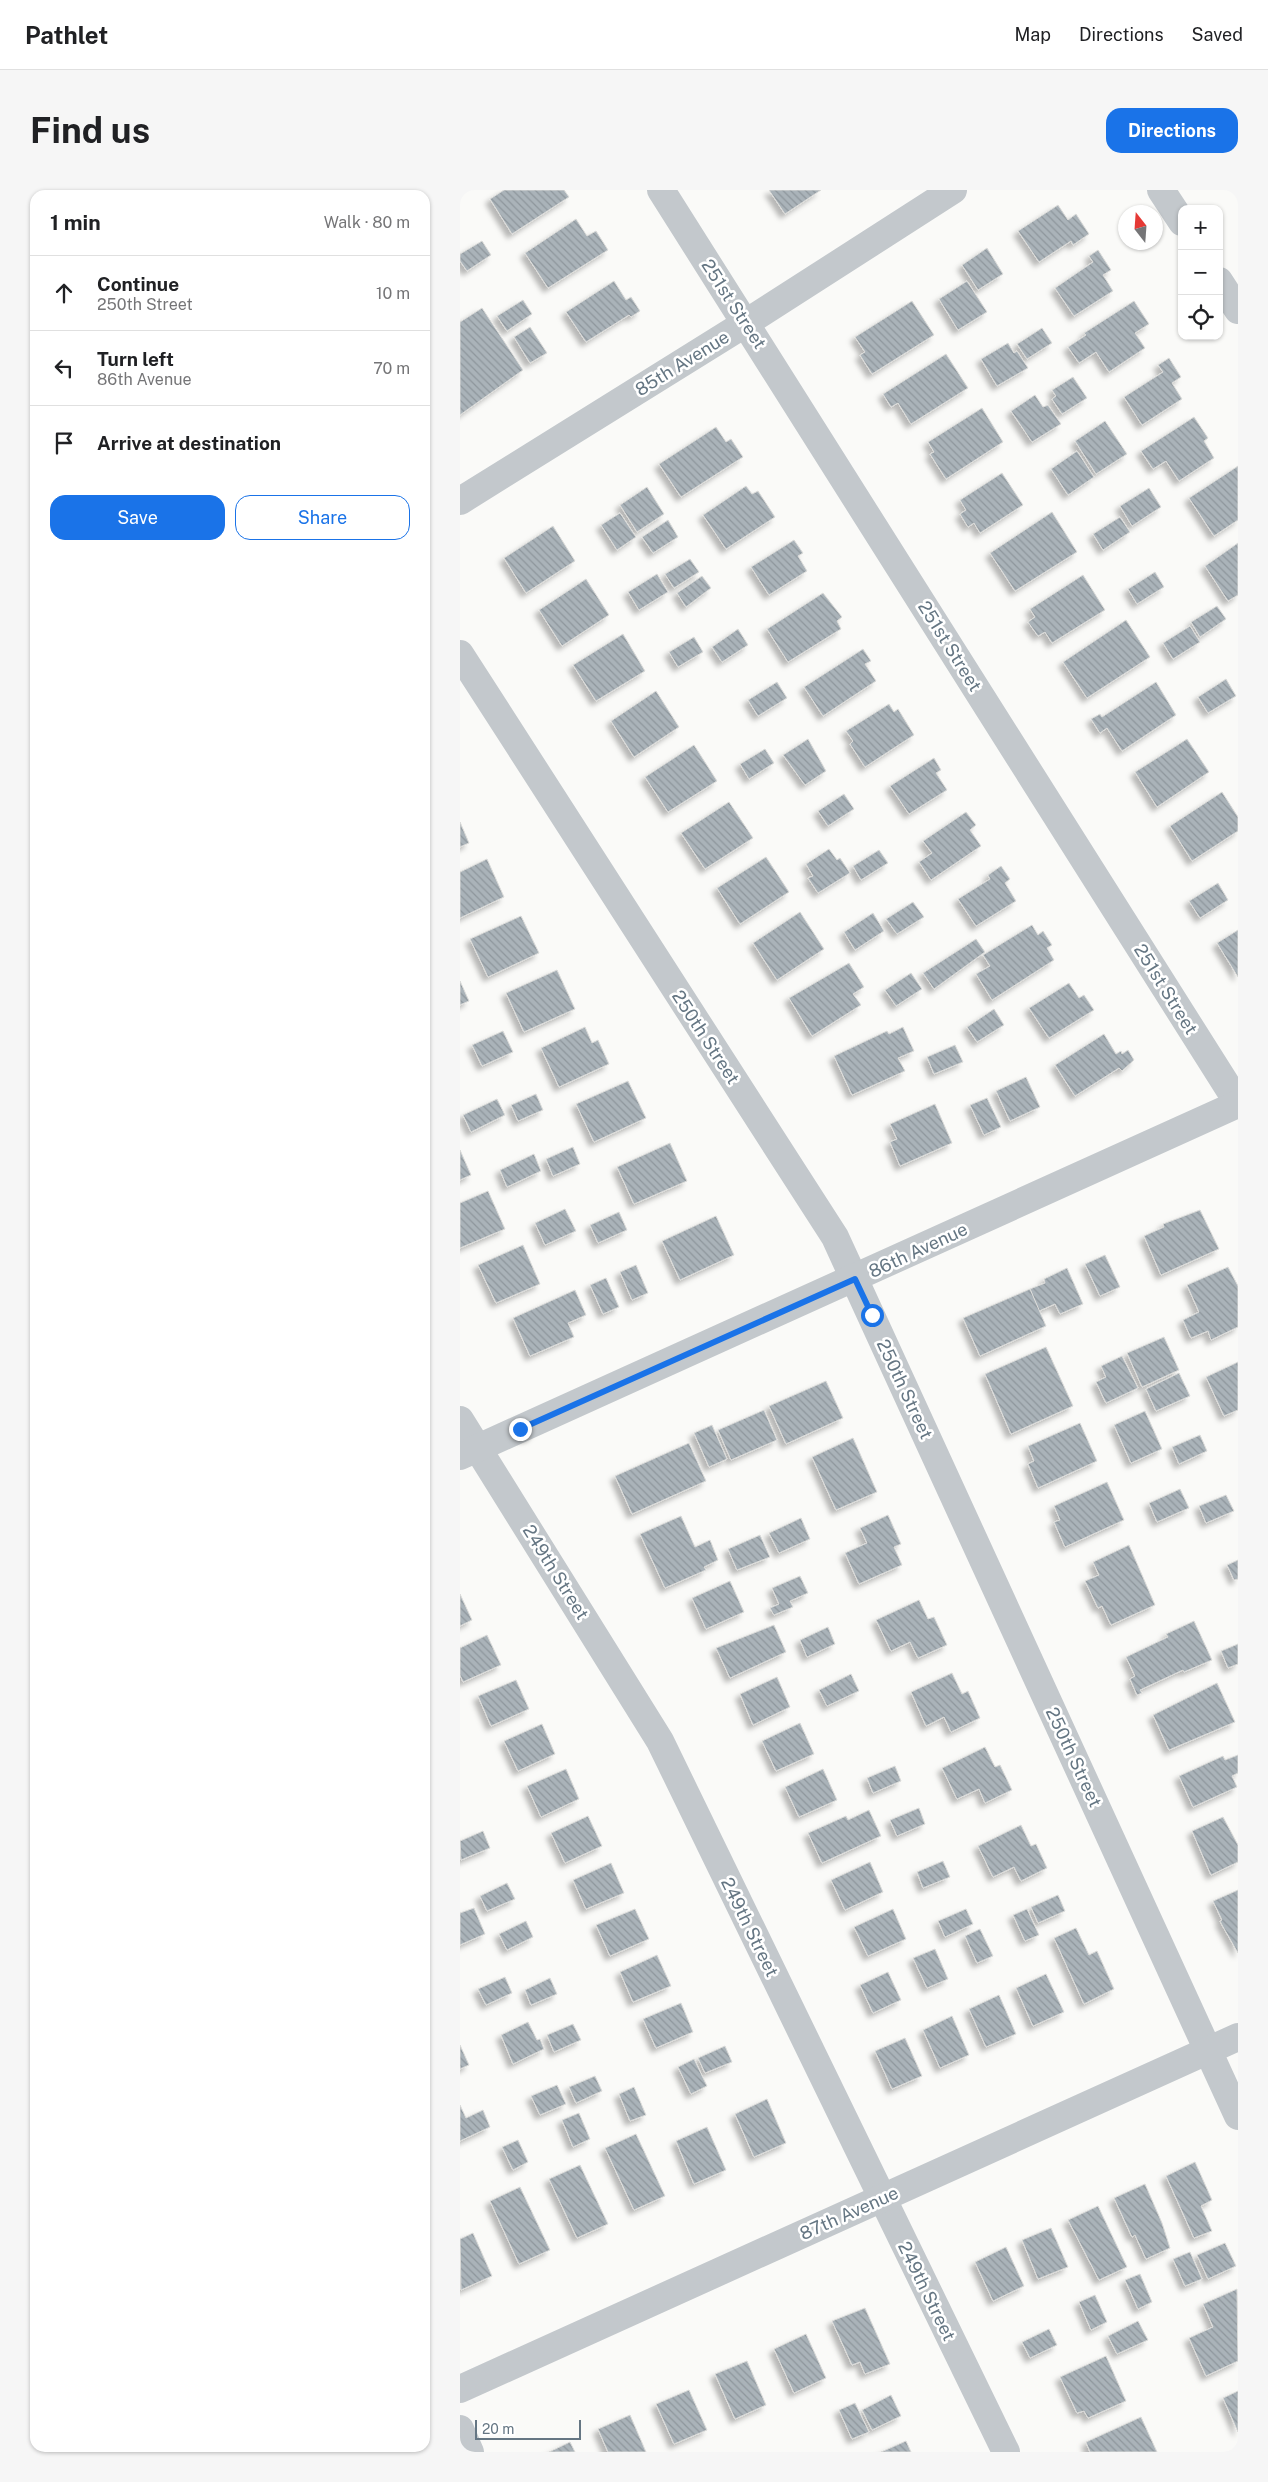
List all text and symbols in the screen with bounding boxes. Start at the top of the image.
text: Pathlet [25,21,108,49]
text: Map [1014,24,1051,45]
text: Directions [1079,24,1164,45]
text: Saved [1192,24,1243,45]
button: Directions [1106,108,1238,153]
text: Find us [30,110,150,151]
north arrow [1118,205,1163,250]
map controls [1178,205,1223,340]
button: + [1178,205,1223,250]
text: 1 min [50,210,101,235]
text: Walk · 80 m [324,213,410,232]
button: − [1178,250,1223,295]
street label: 251st Street [697,255,771,353]
text: Continue [97,273,179,295]
icon: ahead [50,279,78,307]
text: 10 m [376,284,410,303]
text: 250th Street [97,295,193,314]
button: locate [1178,295,1223,340]
street label: 85th Avenue [631,326,733,400]
text: Turn left [97,348,174,370]
icon: left [50,354,78,382]
text: 70 m [373,359,410,378]
text: 86th Avenue [97,370,192,389]
icon: arrive [50,429,78,457]
text: Arrive at destination [97,432,281,454]
button: Save [50,495,225,540]
button: Share [235,495,410,540]
street label: 251st Street [914,597,986,695]
street label: 251st Street [1130,940,1202,1038]
street label: 250th Street [668,986,744,1088]
street label: 86th Avenue [865,1218,971,1282]
route start [861,1304,884,1327]
street label: 250th Street [873,1336,937,1442]
route end [509,1418,532,1441]
street label: 249th Street [519,1521,593,1623]
street label: 250th Street [1042,1704,1106,1810]
street label: 249th Street [717,1874,783,1980]
street label: 87th Avenue [796,2182,902,2244]
street label: 249th Street [894,2238,960,2344]
scale bar [475,2417,581,2440]
text: 20 m [482,2421,514,2437]

